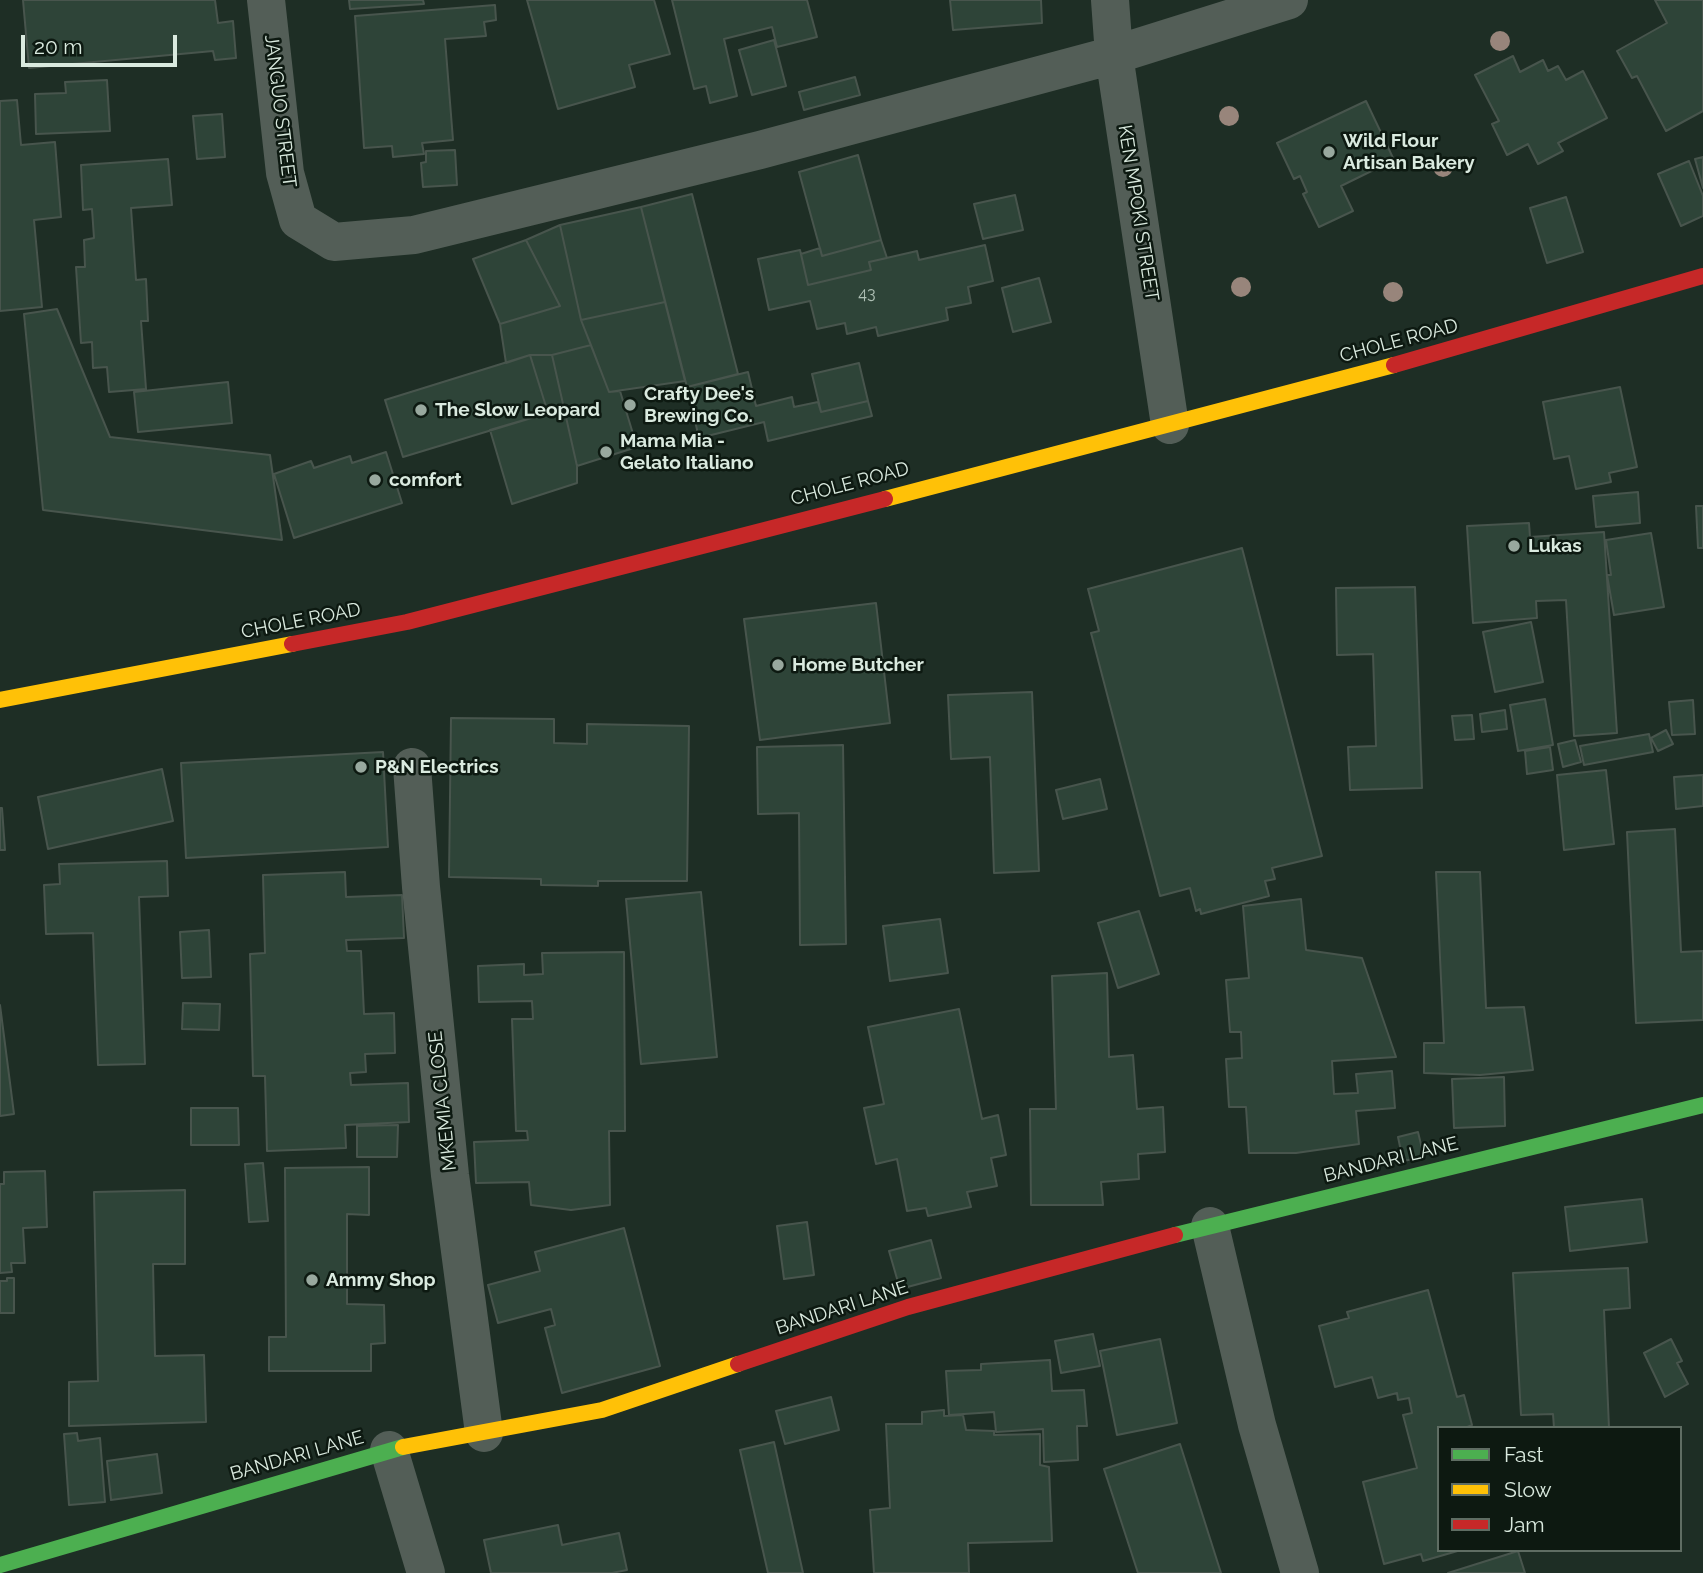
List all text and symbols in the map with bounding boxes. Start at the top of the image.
scale bar [24,21,180,65]
street label: JANGUO STREET [259,33,301,189]
text: 20 m [34,34,82,59]
street label: KEN MPOKI STREET [1113,123,1163,303]
place label: Wild Flour Artisan Bakery [1343,130,1475,174]
marker: Wild Flour Artisan Bakery [1321,144,1337,160]
house number: 43 [858,284,876,304]
street label: CHOLE ROAD [1337,314,1461,368]
place label: Crafty Dee's Brewing Co. [644,383,754,427]
marker: Crafty Dee's Brewing Co. [622,397,638,413]
place label: The Slow Leopard [435,399,600,421]
marker: The Slow Leopard [413,402,429,418]
place label: Mama Mia - Gelato Italiano [620,430,753,474]
marker: Mama Mia - Gelato Italiano [598,444,614,460]
street label: CHOLE ROAD [788,457,912,511]
place label: comfort [389,469,462,491]
marker: comfort [367,472,383,488]
place label: Lukas [1528,535,1582,557]
marker: Lukas [1506,538,1522,554]
street label: CHOLE ROAD [239,598,363,644]
place label: Home Butcher [792,654,924,676]
marker: Home Butcher [770,657,786,673]
place label: P&N Electrics [375,756,499,778]
marker: P&N Electrics [353,759,369,775]
street label: MKEMIA CLOSE [424,1030,462,1172]
street label: BANDARI LANE [1321,1132,1461,1188]
place label: Ammy Shop [326,1269,436,1291]
marker: Ammy Shop [304,1272,320,1288]
street label: BANDARI LANE [773,1276,911,1340]
street label: BANDARI LANE [228,1426,366,1486]
legend [1437,1426,1682,1552]
text: Fast [1504,1442,1544,1467]
text: Slow [1504,1477,1552,1502]
text: Jam [1504,1512,1545,1537]

